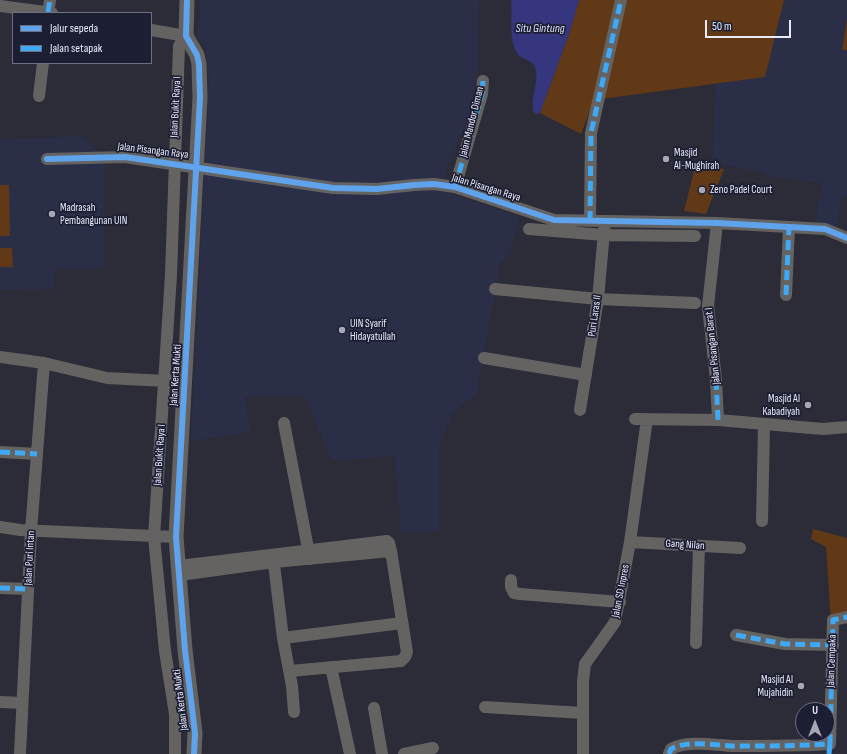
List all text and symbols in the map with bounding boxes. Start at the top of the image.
legend [12,12,152,64]
scale bar [707,12,793,38]
text: 50 m [712,19,732,34]
text: Jalur sepeda [50,21,98,36]
water label: Situ Gintung [515,22,565,36]
text: Jalan setapak [50,41,102,56]
street label: Jalan Bukit Raya I [168,76,184,138]
street label: Jalan Mandor Diman [457,85,487,159]
street label: Jalan Pisangan Raya [117,140,189,162]
place label: Masjid Al-Mughirah [674,146,719,172]
marker: Masjid Al-Mughirah [661,154,671,164]
street label: Jalan Pisangan Raya [450,171,522,205]
place label: Zeno Padel Court [710,183,772,197]
marker: Zeno Padel Court [697,185,707,195]
place label: Madrasah Pembangunan UIN [60,201,127,227]
marker: Madrasah Pembangunan UIN [47,209,57,219]
street label: Puri Laras II [586,294,604,338]
street label: Jalan Pisangan Barat I [702,307,724,385]
place label: UIN Syarif Hidayatullah [350,317,396,343]
marker: UIN Syarif Hidayatullah [337,325,347,335]
street label: Jalan Kerta Mukti [167,344,185,406]
place label: Masjid Al Kabadiyah [762,392,800,418]
marker: Masjid Al Kabadiyah [803,400,813,410]
street label: Jalan Bukit Raya I [151,424,169,486]
street label: Jalan Puri Intan [22,530,38,586]
street label: Gang Nilan [665,537,705,553]
street label: Jalan SD Inpres [609,563,633,619]
street label: Jalan Cempaka [824,634,840,688]
street label: Jalan Kerta Mukti [171,669,191,731]
place label: Masjid Al Mujahidin [758,673,793,699]
marker: Masjid Al Mujahidin [796,681,806,691]
north arrow [795,702,835,742]
text: U [812,704,818,717]

